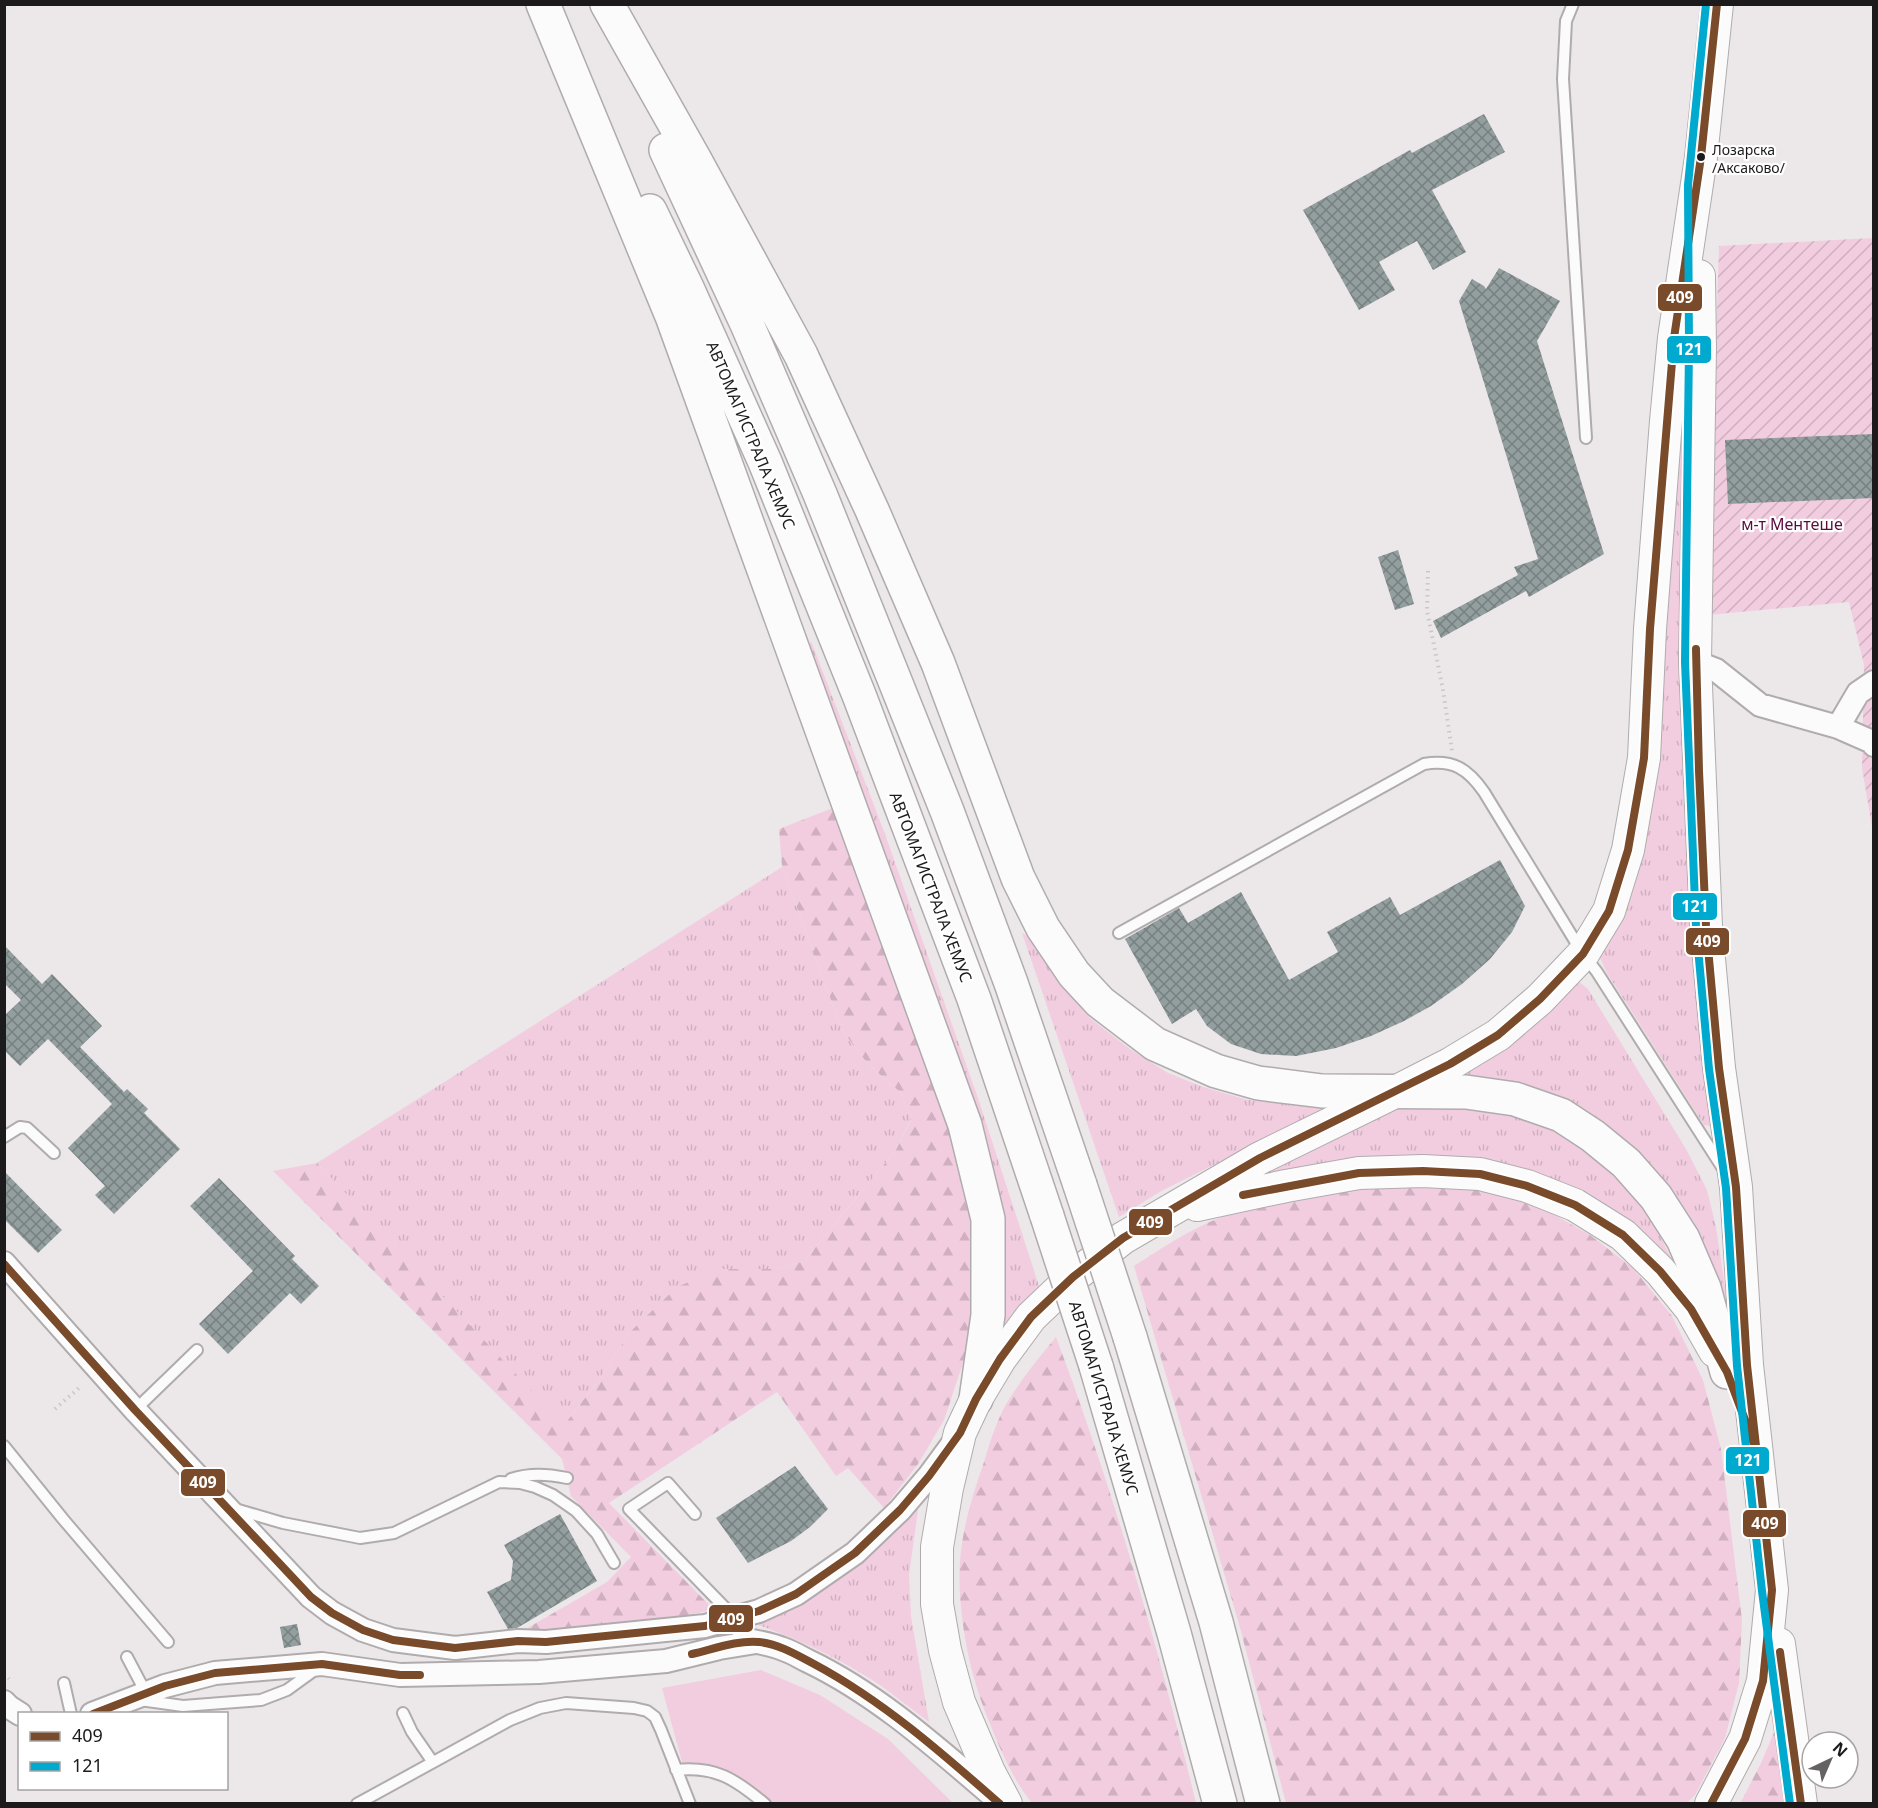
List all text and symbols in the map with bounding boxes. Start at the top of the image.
place label: Лозарска /Аксаково/ [1712,140,1786,177]
marker: Лозарска /Аксаково/ [1695,151,1707,163]
line badge: 409 [1657,283,1703,312]
text: 409 [1666,286,1694,308]
line badge: 121 [1666,335,1712,364]
street label: АВТОМАГИСТРАЛА ХЕМУС [701,338,801,532]
text: 121 [1675,338,1703,360]
park label: м-т Ментeше [1741,513,1843,535]
street label: АВТОМАГИСТРАЛА ХЕМУС [884,789,978,985]
line badge: 121 [1672,892,1718,921]
text: 121 [1681,895,1709,917]
line badge: 409 [1685,927,1730,956]
text: 409 [1693,930,1721,952]
line badge: 409 [1128,1208,1173,1236]
text: 409 [1136,1211,1164,1233]
street label: АВТОМАГИСТРАЛА ХЕМУС [1064,1298,1144,1498]
line badge: 121 [1725,1446,1770,1475]
text: 121 [1734,1449,1762,1471]
line badge: 409 [180,1468,226,1497]
text: 409 [189,1471,217,1493]
line badge: 409 [1742,1509,1787,1538]
text: 409 [1751,1512,1779,1534]
line badge: 409 [708,1604,754,1633]
text: 409 [717,1608,745,1630]
legend [18,1712,228,1790]
text: 409 [72,1723,103,1747]
north arrow [1800,1730,1860,1790]
text: N [1828,1737,1853,1762]
text: 121 [72,1753,103,1777]

